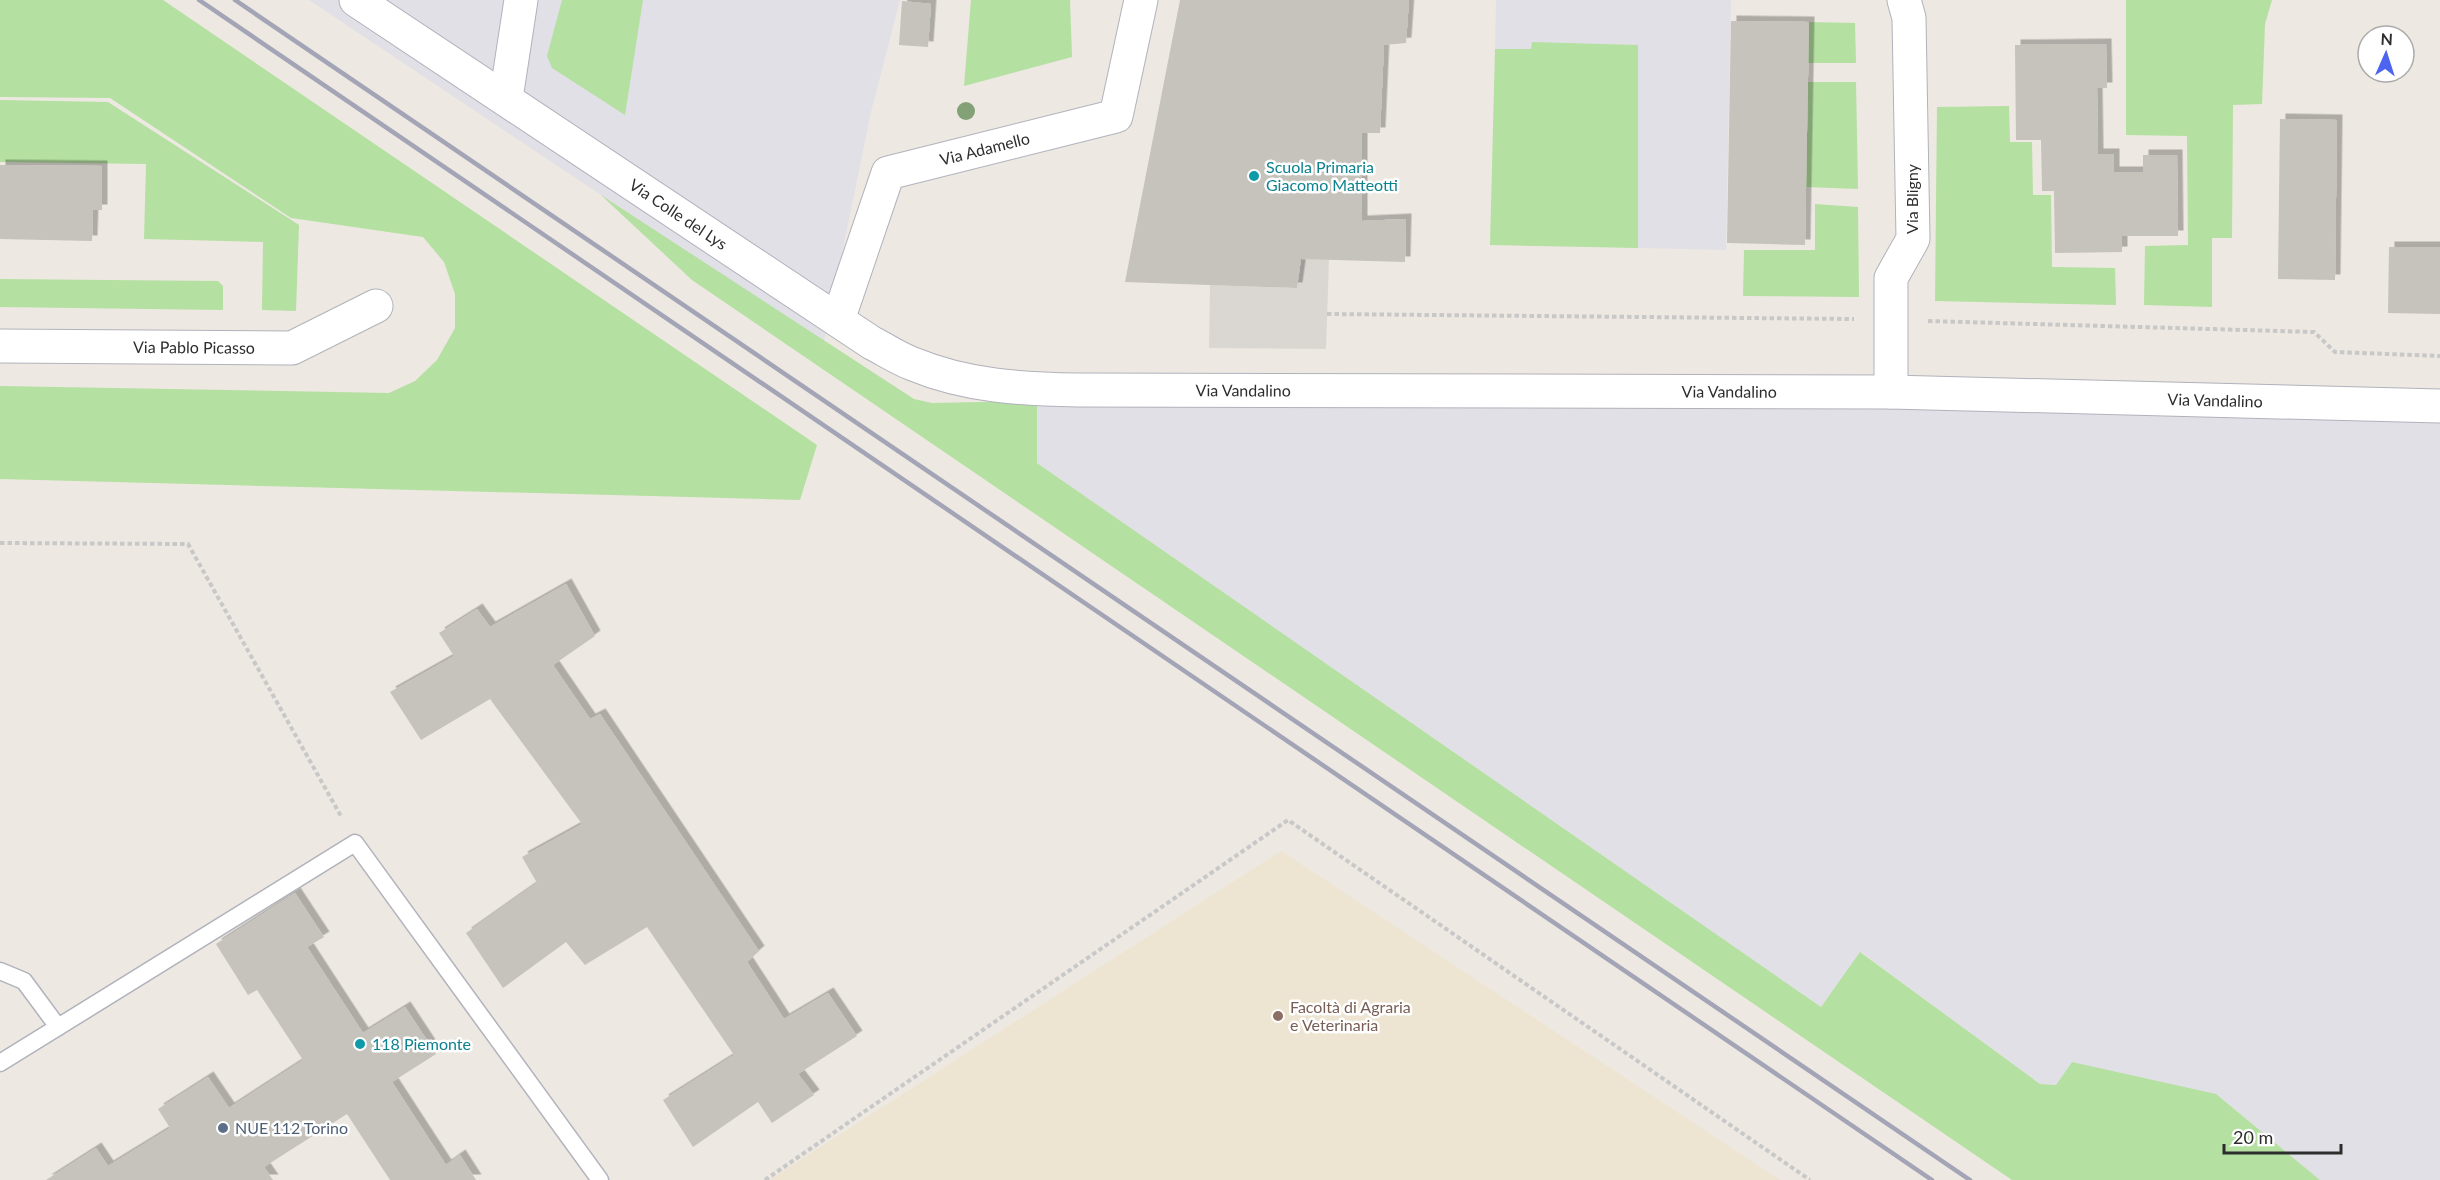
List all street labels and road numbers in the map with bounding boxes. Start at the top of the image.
street label: Via Adamello [938,128,1032,169]
street label: Via Bligny [1902,163,1921,234]
street label: Via Colle del Lys [626,174,731,253]
street label: Via Pablo Picasso [133,337,255,357]
street label: Via Vandalino [1196,380,1291,400]
street label: Via Vandalino [1682,381,1777,401]
street label: Via Vandalino [2167,389,2263,410]

